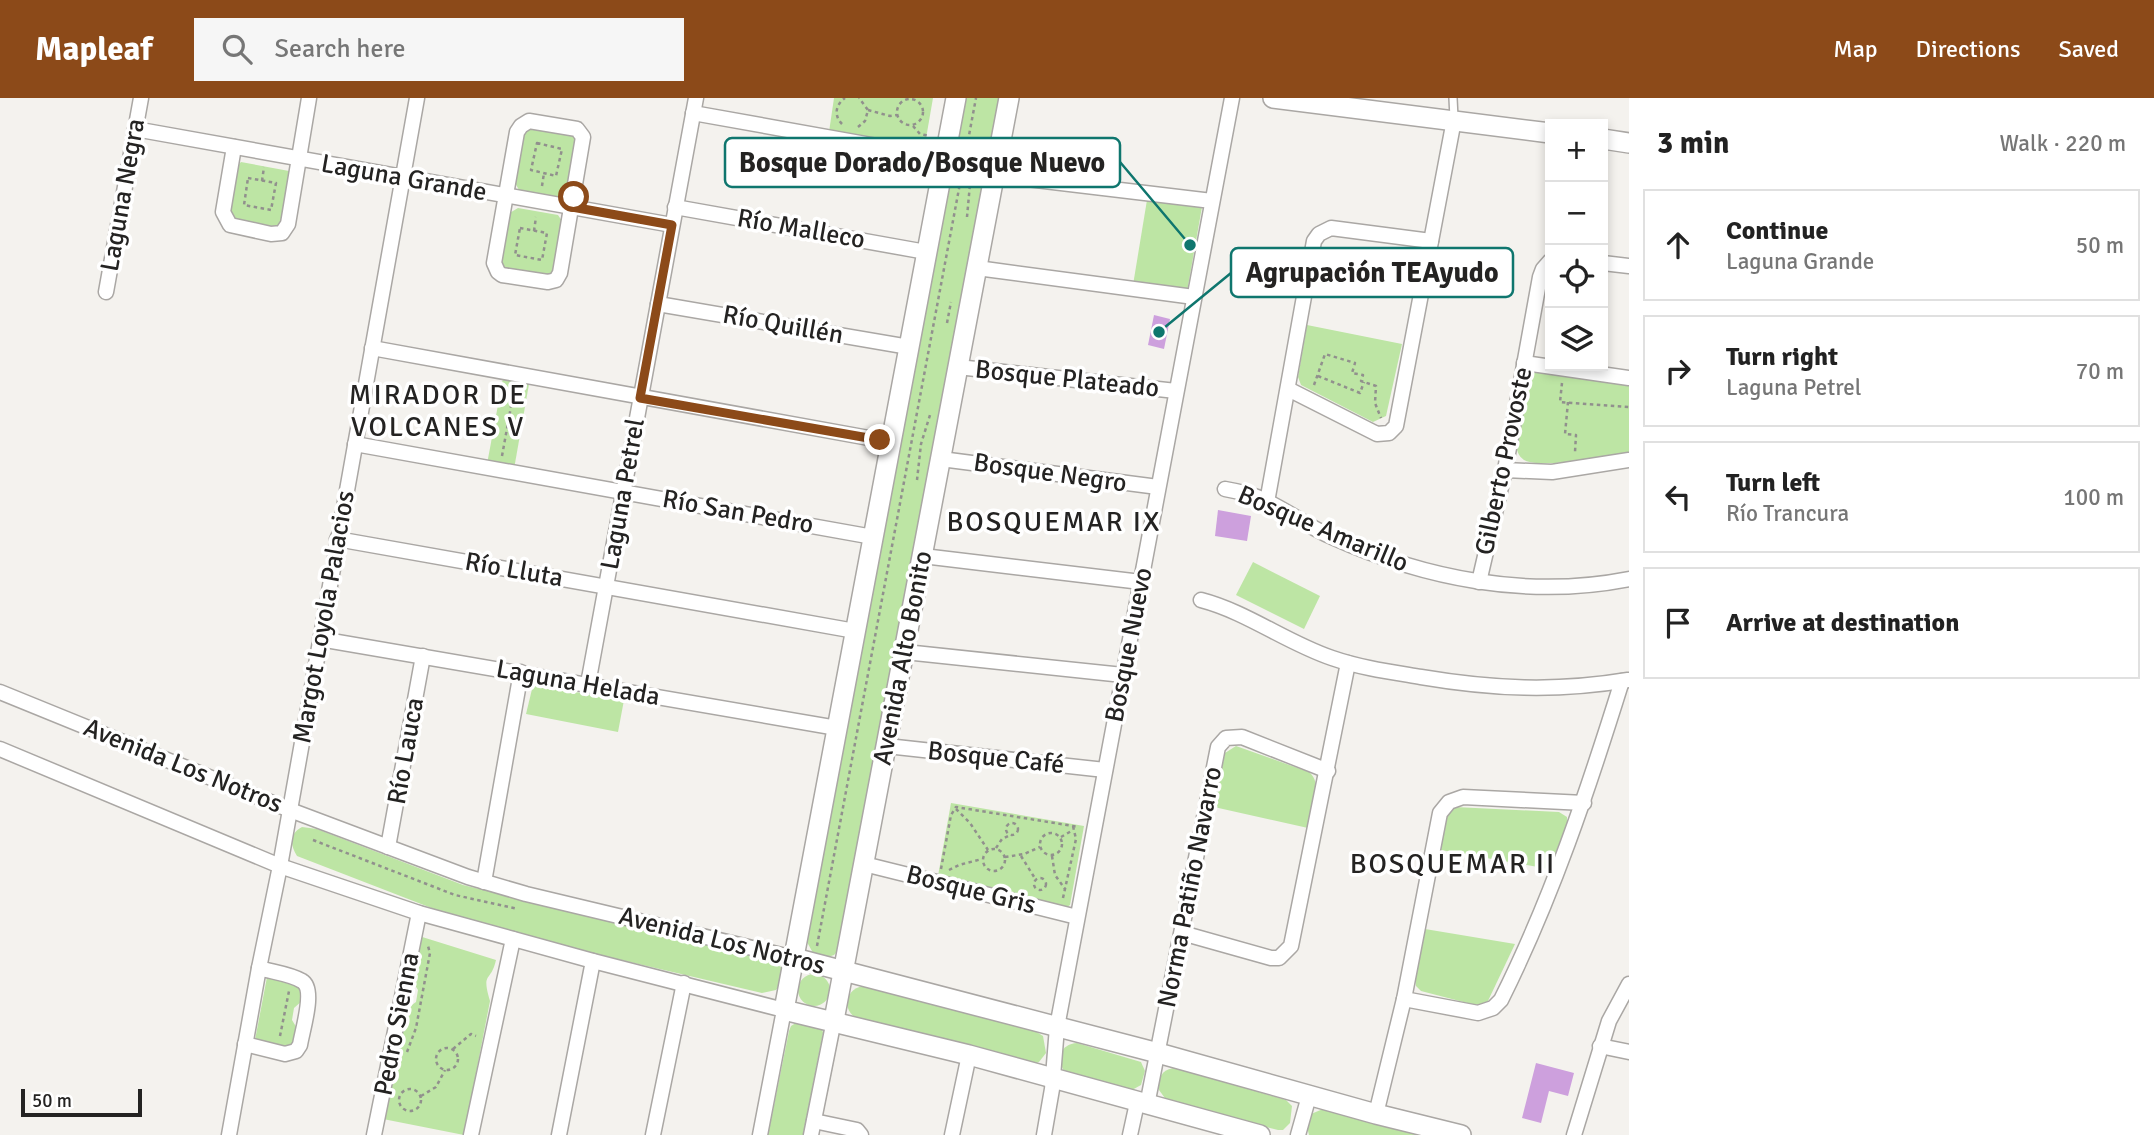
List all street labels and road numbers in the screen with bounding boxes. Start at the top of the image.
street label: Laguna Negra [94,116,152,274]
street label: Laguna Grande [319,148,489,208]
street label: Río Malleco [734,202,868,256]
street label: Río Quillén [720,299,846,351]
street label: Bosque Plateado [973,353,1161,405]
street label: Gilberto Provoste [1468,364,1540,558]
street label: Laguna Petrel [594,416,652,572]
street label: Bosque Negro [971,446,1129,500]
street label: Bosque Amarillo [1233,479,1413,579]
street label: Río San Pedro [660,483,816,541]
street label: Margot Loyola Palacios [286,488,362,746]
street label: Río Lluta [462,546,566,594]
street label: Avenida Alto Bonito [867,548,939,768]
street label: Bosque Nuevo [1098,565,1160,725]
street label: Laguna Helada [494,653,662,713]
street label: Río Lauca [381,695,431,807]
street label: Avenida Los Notros [79,712,287,820]
street label: Bosque Café [926,735,1066,781]
street label: Norma Patiño Navarro [1151,764,1229,1010]
street label: Bosque Gris [903,858,1039,922]
street label: Avenida Los Notros [616,900,828,982]
street label: Pedro Sienna [367,950,427,1098]

